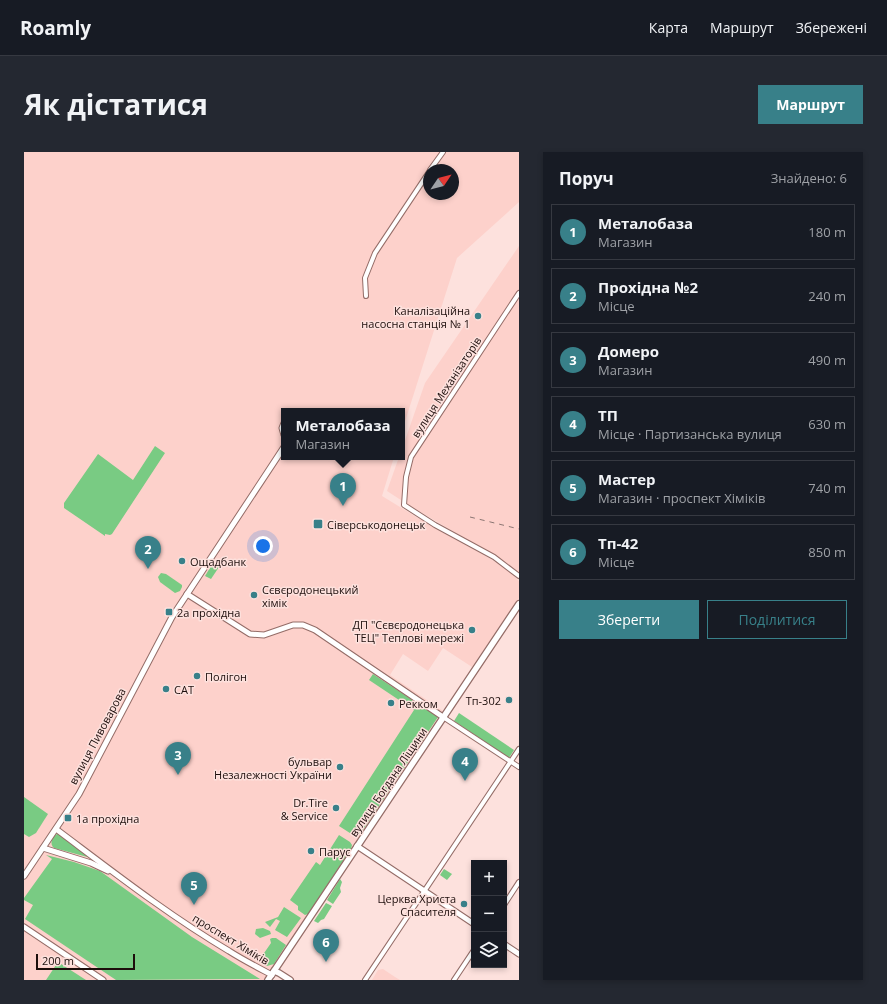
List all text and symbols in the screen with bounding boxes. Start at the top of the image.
text: Roamly [20,15,91,41]
text: Карта [649,18,688,37]
text: Маршрут [710,18,774,37]
text: Збережені [796,18,867,37]
text: Як дістатися [24,85,208,123]
button: Маршрут [758,85,863,124]
north arrow [423,164,459,200]
text: Поруч [559,167,614,190]
text: Знайдено: 6 [771,169,847,187]
text: Металобаза [598,213,693,233]
text: 1 [569,223,577,241]
text: 180 m [808,223,846,241]
text: Магазин [598,233,653,251]
text: Прохідна №2 [598,277,698,297]
text: 2 [569,287,577,305]
text: 240 m [808,287,846,305]
text: Місце [598,297,635,315]
place label: Каналізаційна насосна станція № 1 [361,303,470,331]
marker: Каналізаційна насосна станція № 1 [473,311,483,321]
street label: вулиця Механізаторів [408,334,484,440]
text: Домеро [598,341,659,361]
text: 3 [569,351,577,369]
text: 490 m [808,351,846,369]
text: Магазин [598,361,653,379]
text: ТП [598,405,618,425]
popup [281,408,405,460]
text: Металобаза [295,415,391,435]
text: 4 [569,415,577,433]
text: 630 m [808,415,846,433]
text: Місце · Партизанська вулиця [598,425,782,443]
text: Магазин [295,435,350,453]
text: Мастер [598,469,656,489]
pin: 1 [330,473,356,506]
text: 5 [569,479,577,497]
text: 740 m [808,479,846,497]
text: Магазин · проспект Хіміків [598,489,765,507]
place label: Сіверськодонецьк [327,517,425,532]
marker: Сіверськодонецьк [312,518,324,530]
text: Тп-42 [598,533,638,553]
pin: 2 [135,536,161,569]
your location [253,536,273,556]
text: 6 [569,543,577,561]
text: 850 m [808,543,846,561]
text: Місце [598,553,635,571]
place label: Ощадбанк [190,554,246,569]
marker: Ощадбанк [177,556,187,566]
place label: Сєвєродонецький хімік [262,582,359,610]
marker: Сєвєродонецький хімік [249,590,259,600]
button: Зберегти [559,600,699,639]
button: Поділитися [707,600,847,639]
place label: 2а прохідна [177,605,240,620]
marker: 2а прохідна [164,607,174,617]
place label: ДП "Сєвєродонецька ТЕЦ" Теплові мережі [353,617,464,645]
marker: ДП "Сєвєродонецька ТЕЦ" Теплові мережі [467,625,477,635]
place label: Полігон [205,669,247,684]
marker: Полігон [192,671,202,681]
place label: CAT [174,682,194,697]
marker: CAT [161,684,171,694]
street label: вулиця Пивоварова [65,685,129,787]
place label: Тп-302 [466,693,501,708]
marker: Тп-302 [504,695,514,705]
place label: Рекком [399,696,438,711]
marker: Рекком [386,698,396,708]
street label: вулиця Богдана Ліщини [346,724,430,840]
pin: 3 [165,742,191,775]
pin: 4 [452,748,478,781]
place label: бульвар Незалежності України [214,754,332,782]
marker: бульвар Незалежності України [335,762,345,772]
place label: Dr.Tire & Service [281,795,328,823]
marker: Dr.Tire & Service [331,803,341,813]
place label: 1а прохідна [76,811,139,826]
marker: 1а прохідна [63,813,73,823]
place label: Парус [319,844,351,859]
marker: Парус [306,846,316,856]
map controls [471,860,507,968]
button: + [471,860,507,896]
pin: 5 [181,872,207,905]
place label: Церква Христа Спасителя [377,891,456,919]
button: − [471,896,507,932]
marker: Церква Христа Спасителя [459,899,469,909]
street label: проспект Хіміків [190,910,272,968]
pin: 6 [313,929,339,962]
button: layers [471,932,507,968]
scale bar [36,952,135,971]
text: 200 m [42,953,74,968]

